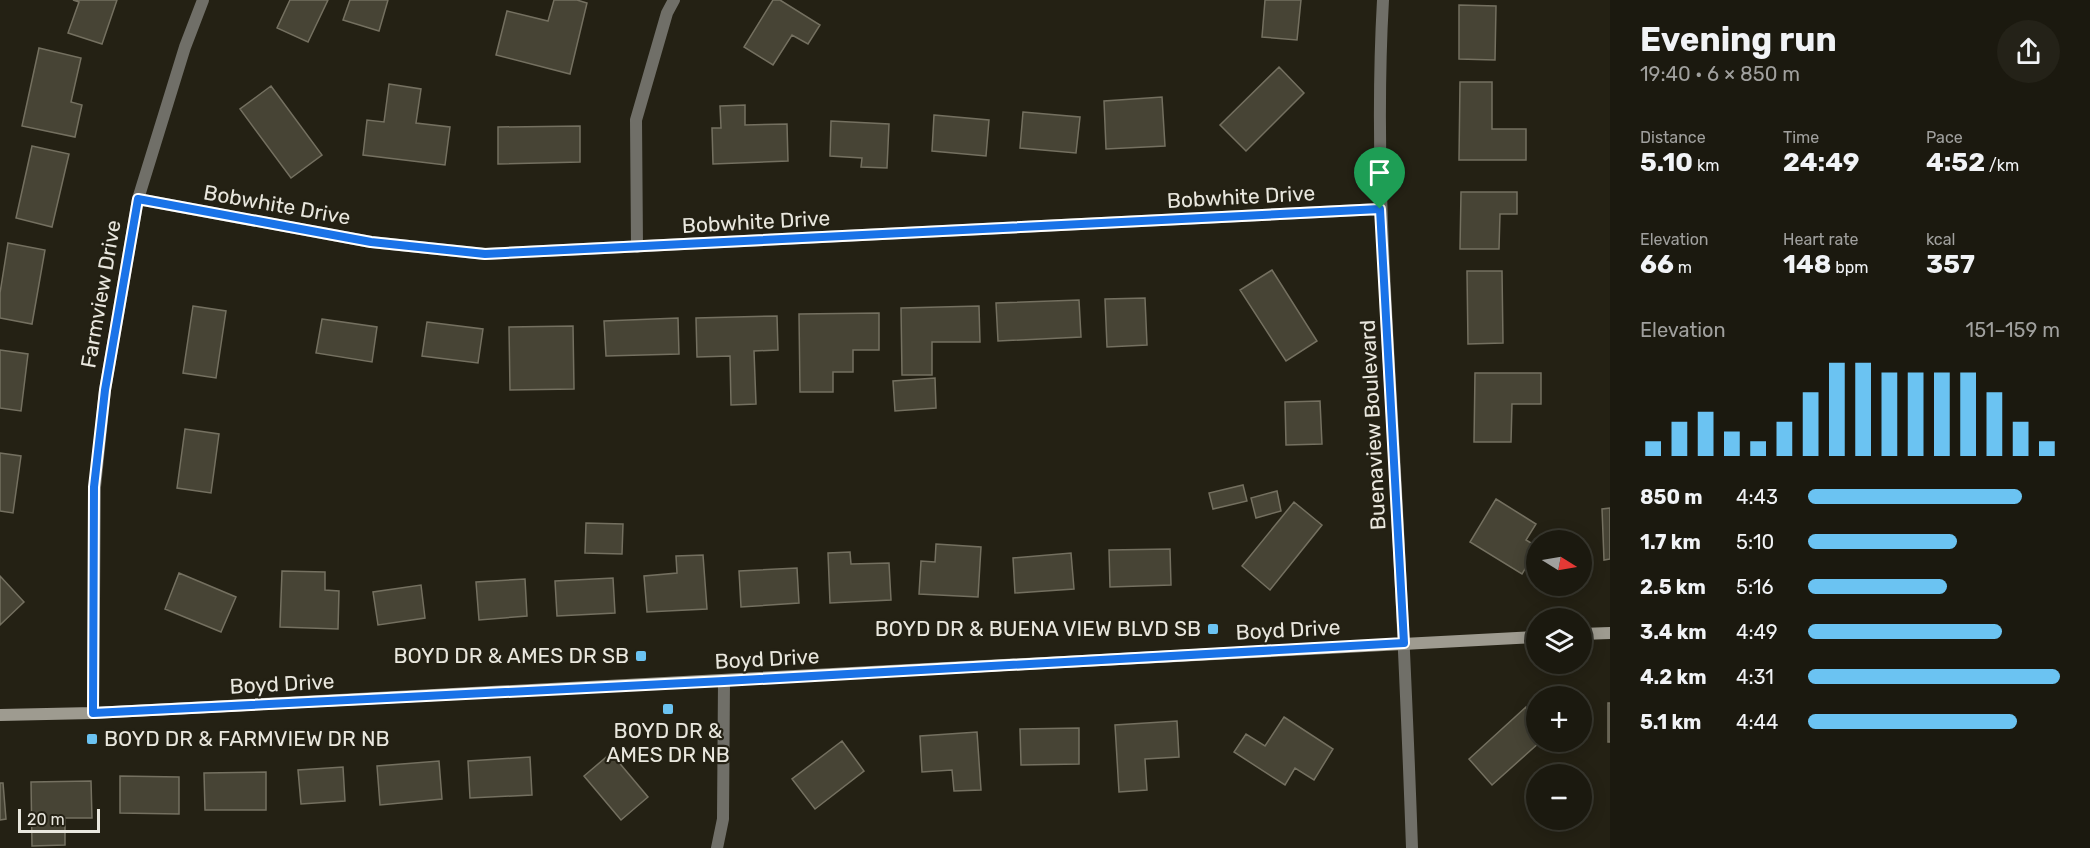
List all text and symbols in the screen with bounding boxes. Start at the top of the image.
text: Evening run [1640,20,1837,59]
button: share [1997,20,2060,83]
text: 19:40 · 6 × 850 m [1640,62,1800,86]
text: Distance [1640,128,1706,147]
text: Time [1783,128,1819,147]
text: Pace [1926,128,1963,147]
pin [1354,147,1405,209]
text: 5.10 [1640,147,1693,178]
text: 24:49 [1783,147,1859,178]
text: 4:52 [1926,147,1985,178]
icon: arrive [1363,156,1396,189]
text: km [1693,156,1719,175]
text: /km [1985,156,2019,175]
street label: Bobwhite Drive [202,179,352,230]
street label: Bobwhite Drive [1166,180,1316,213]
street label: Bobwhite Drive [681,205,831,238]
street label: Farmview Drive [75,218,126,370]
text: Elevation [1640,230,1709,249]
text: Heart rate [1783,230,1858,249]
text: kcal [1926,230,1955,249]
text: 66 [1640,249,1674,280]
text: 148 [1783,249,1831,280]
text: 357 [1926,249,1975,280]
text: m [1674,258,1692,277]
text: bpm [1831,258,1869,277]
text: Elevation [1640,318,1726,342]
text: 151–159 m [1966,318,2060,342]
street label: Buenaview Boulevard [1355,319,1390,531]
text: 850 m [1640,485,1703,509]
text: 4:43 [1736,485,1778,509]
north arrow [1526,530,1592,596]
map controls [1526,530,1592,830]
text: 1.7 km [1640,530,1701,554]
text: 5:10 [1736,530,1774,554]
text: 2.5 km [1640,575,1706,599]
text: 5:16 [1736,575,1774,599]
button: layers [1526,608,1592,674]
street label: Boyd Drive [1235,614,1341,645]
place label: BOYD DR & BUENA VIEW BLVD SB [875,616,1201,641]
text: 3.4 km [1640,620,1707,644]
text: 4:49 [1736,620,1778,644]
marker: BOYD DR & BUENA VIEW BLVD SB [1206,622,1220,636]
place label: BOYD DR & AMES DR SB [394,643,629,668]
street label: Boyd Drive [714,643,820,674]
marker: BOYD DR & AMES DR SB [634,649,648,663]
text: 4.2 km [1640,665,1706,689]
text: 4:31 [1736,665,1774,689]
street label: Boyd Drive [229,668,335,699]
button: + [1526,686,1592,752]
marker: BOYD DR & AMES DR NB [661,702,675,716]
text: 5.1 km [1640,710,1701,734]
text: 4:44 [1736,710,1778,734]
place label: BOYD DR & AMES DR NB [606,718,730,767]
place label: BOYD DR & FARMVIEW DR NB [104,726,390,751]
marker: BOYD DR & FARMVIEW DR NB [85,732,99,746]
button: − [1526,764,1592,830]
scale bar [18,806,100,834]
text: 20 m [27,810,65,829]

